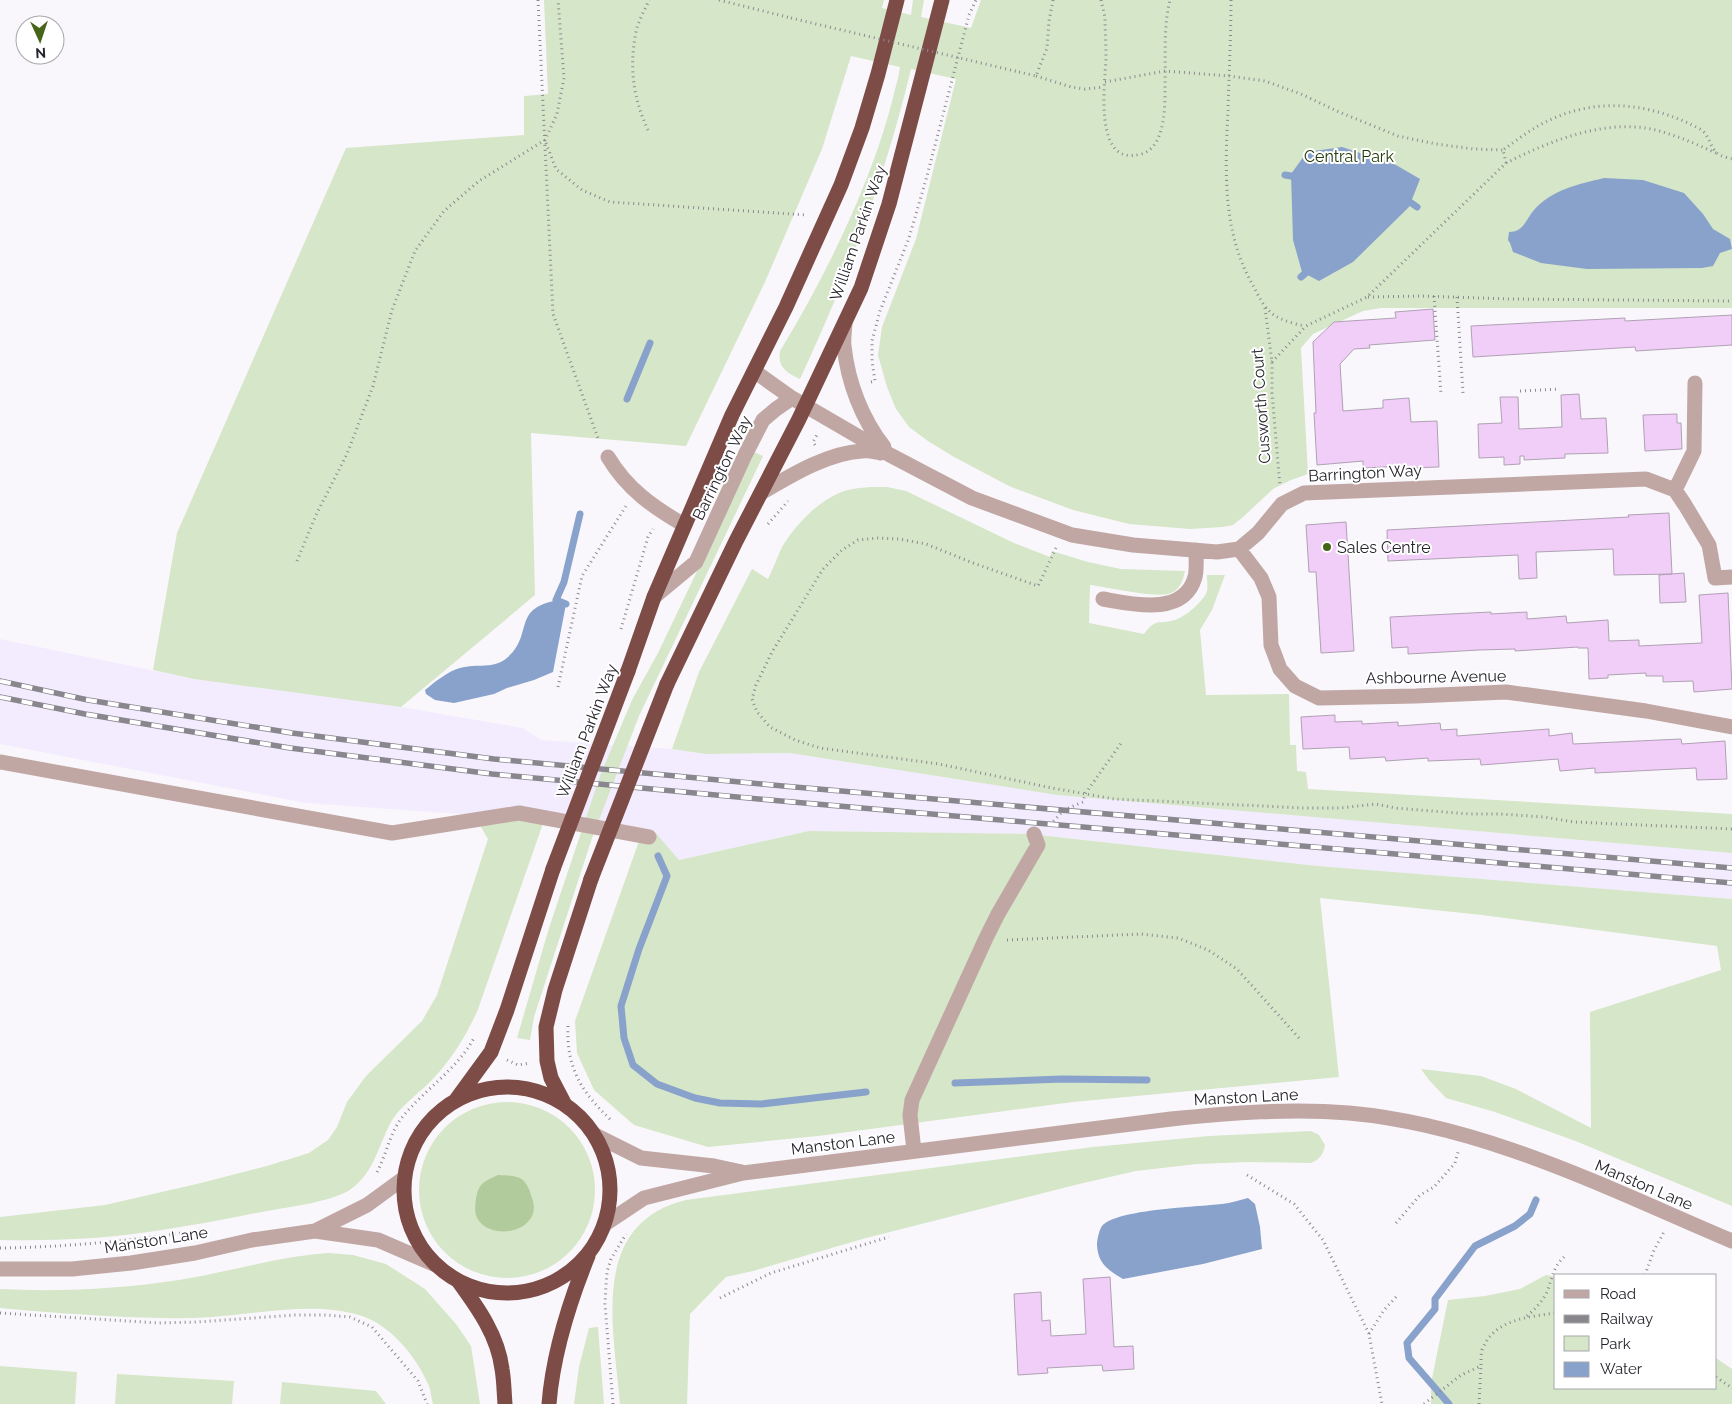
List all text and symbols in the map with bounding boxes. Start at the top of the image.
north arrow [15,15,65,65]
text: N [35,45,46,61]
park label: Central Park [1304,147,1394,166]
street label: William Parkin Way [826,162,890,303]
street label: Cusworth Court [1247,347,1275,464]
street label: Barrington Way [688,412,756,523]
street label: Barrington Way [1308,461,1423,485]
place label: Sales Centre [1337,538,1431,557]
marker: Sales Centre [1321,541,1333,553]
street label: William Parkin Way [553,661,621,801]
street label: Ashbourne Avenue [1365,666,1507,688]
street label: Manston Lane [1193,1085,1299,1109]
street label: Manston Lane [790,1127,896,1159]
street label: Manston Lane [1592,1156,1696,1214]
street label: Manston Lane [103,1222,209,1258]
legend [1554,1274,1717,1389]
text: Road [1600,1285,1636,1303]
text: Railway [1600,1310,1653,1328]
text: Park [1600,1335,1631,1353]
text: Water [1600,1360,1643,1378]

